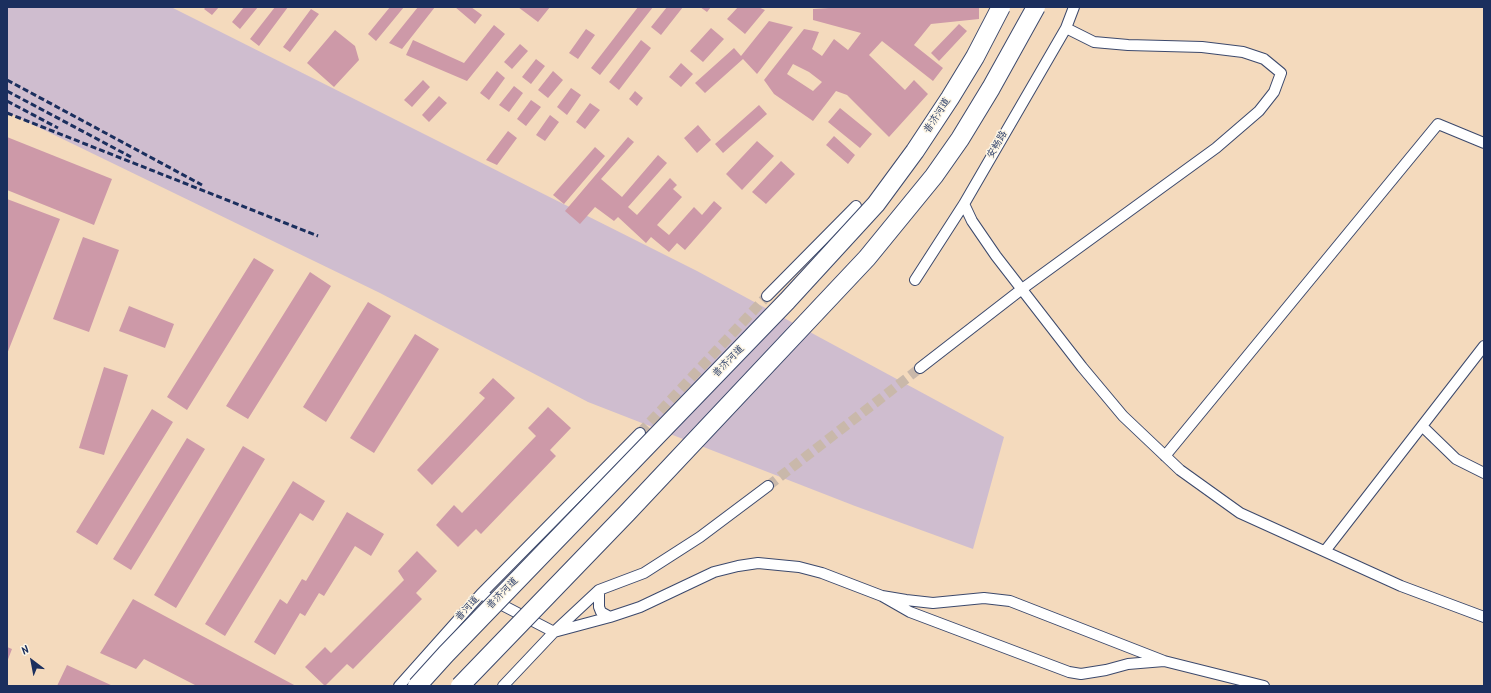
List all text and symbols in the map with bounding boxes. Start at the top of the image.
street label: 普济河道 [922,96,954,136]
street label: 安畅路 [985,129,1011,161]
street label: 普济河道 [711,343,747,381]
street label: 普济河道 [485,575,521,613]
street label: 普河道 [454,594,482,624]
north arrow [12,641,52,681]
text: N [18,641,33,660]

